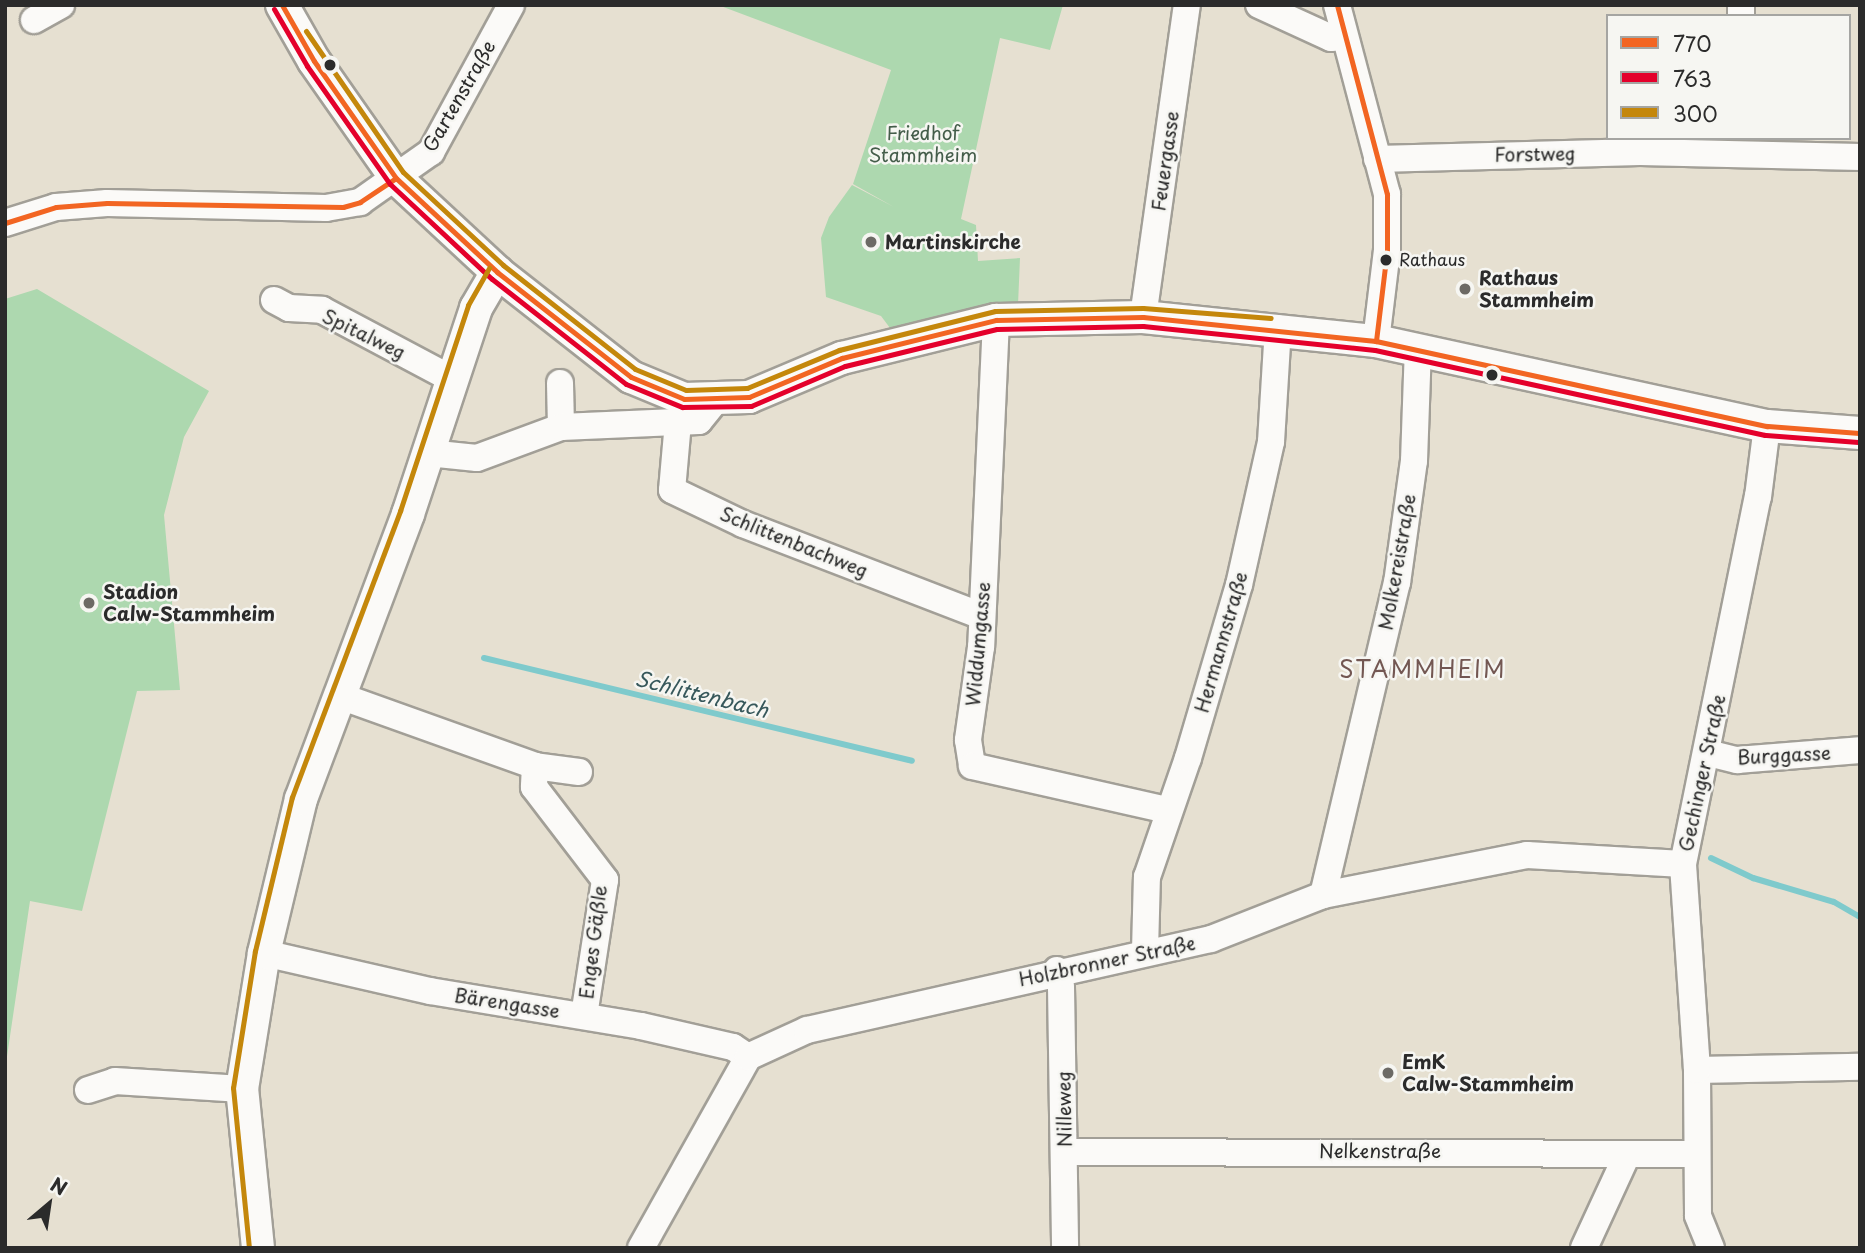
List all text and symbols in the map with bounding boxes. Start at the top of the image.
legend [1606,14,1851,140]
text: 770 [1673,27,1712,59]
street label: Gartenstraße [418,36,500,156]
unlabelled marker [323,58,337,72]
text: 763 [1673,62,1712,94]
text: 300 [1673,97,1718,129]
street label: Feuergasse [1147,109,1183,213]
park label: Friedhof Stammheim [869,122,977,166]
street label: Forstweg [1494,142,1576,166]
place label: Martinskirche [885,231,1021,253]
marker: Martinskirche [863,234,879,250]
place label: Rathaus [1399,250,1465,270]
marker: Rathaus [1379,253,1393,267]
place label: Rathaus Stammheim [1479,267,1594,311]
marker: Rathaus Stammheim [1457,281,1473,297]
street label: Spitalweg [319,304,409,364]
unlabelled marker [1485,368,1499,382]
street label: Molkereistraße [1374,492,1420,632]
street label: Schlittenbachweg [717,502,871,582]
street label: Hermannstraße [1190,569,1252,715]
place label: Stadion Calw-Stammheim [103,581,275,625]
street label: Widdumgasse [961,581,995,707]
marker: Stadion Calw-Stammheim [81,595,97,611]
district label: STAMMHEIM [1340,655,1506,683]
water label: Schlittenbach [633,664,771,722]
street label: Gechinger Straße [1674,692,1730,854]
street label: Burggasse [1737,741,1831,769]
street label: Enges Gäßle [575,884,611,1000]
street label: Holzbronner Straße [1016,931,1198,991]
street label: Bärengasse [453,983,561,1023]
place label: EmK Calw-Stammheim [1402,1051,1574,1095]
marker: EmK Calw-Stammheim [1380,1065,1396,1081]
street label: Nilleweg [1052,1071,1076,1147]
street label: Nelkenstraße [1319,1140,1441,1162]
north arrow [14,1169,84,1239]
text: N [46,1170,73,1202]

